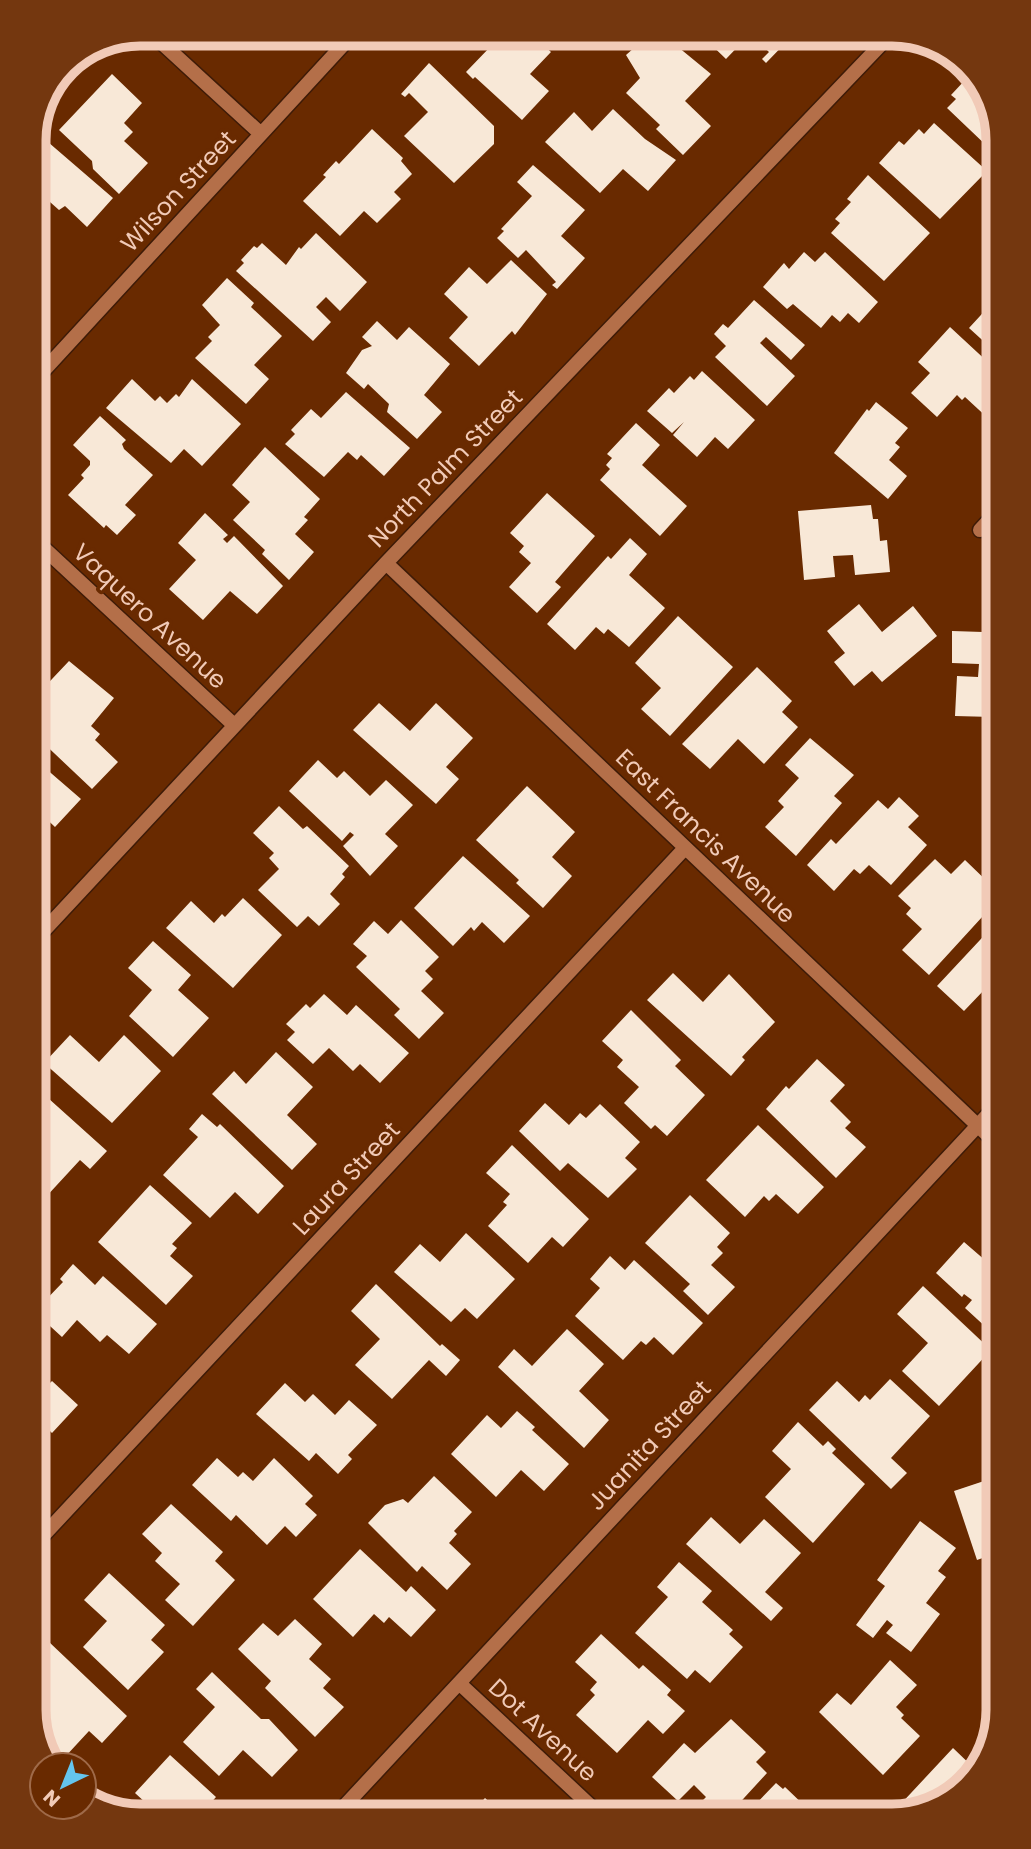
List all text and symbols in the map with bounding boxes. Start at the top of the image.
street label: Wilson Street [113,123,243,259]
street label: North Palm Street [360,381,530,555]
street label: Vaquero Avenue [66,536,234,696]
street label: East Francis Avenue [609,741,803,931]
street label: Laura Street [285,1114,407,1242]
street label: Juanita Street [580,1373,718,1517]
street label: Dot Avenue [481,1671,605,1789]
north arrow [28,1751,98,1821]
text: N [37,1783,66,1813]

